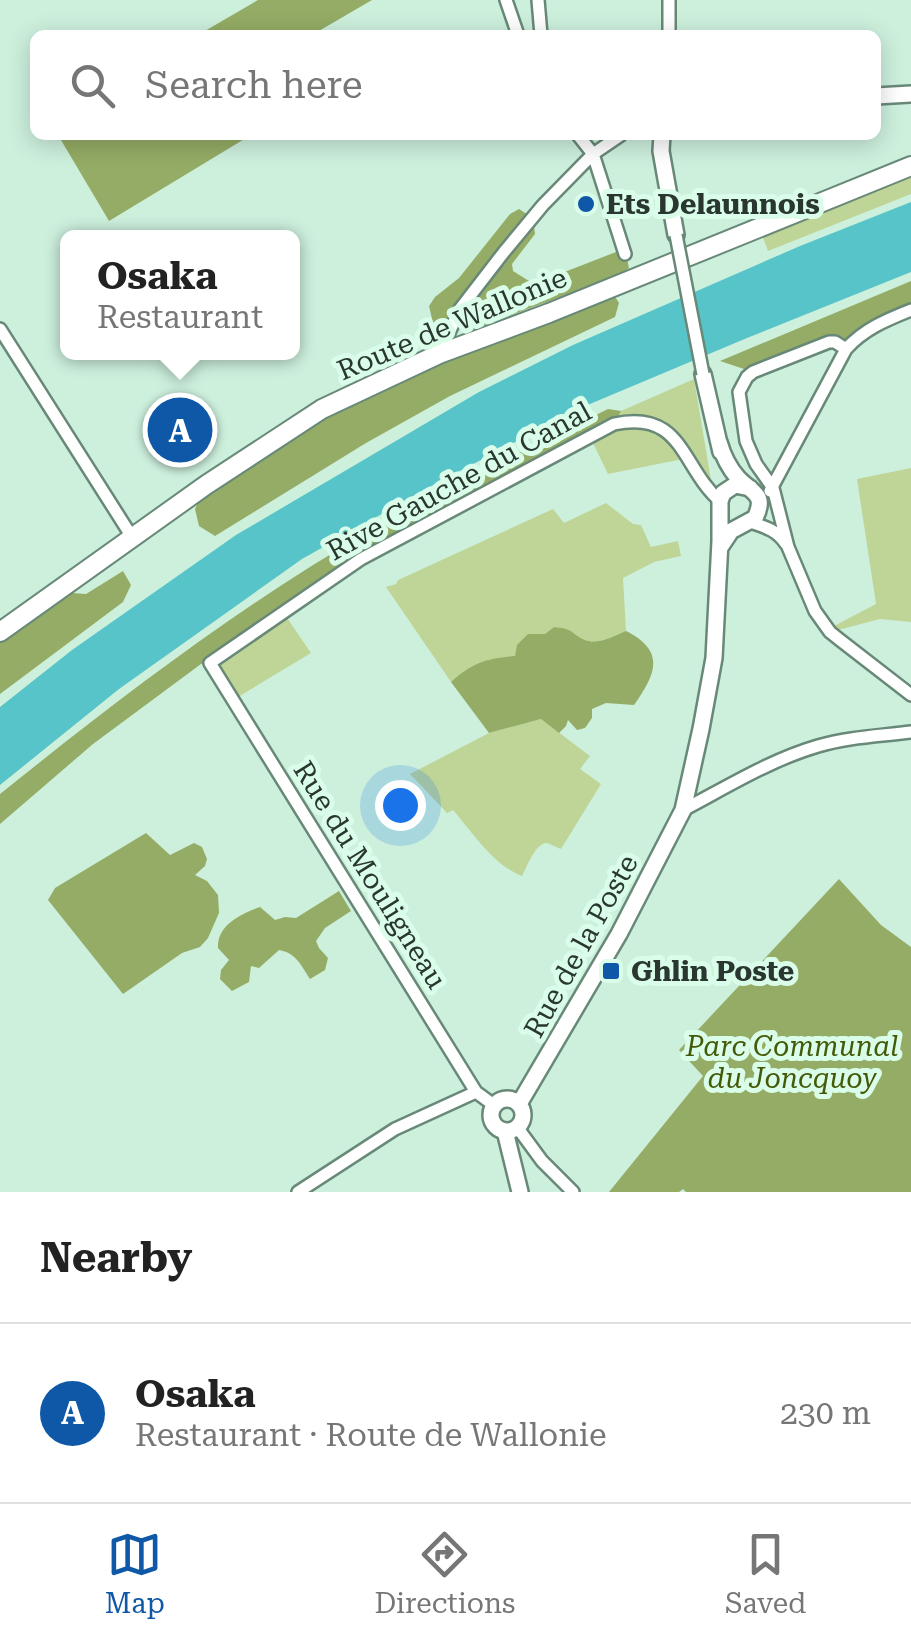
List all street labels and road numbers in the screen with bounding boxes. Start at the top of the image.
street label: Route de Wallonie [332,261,572,387]
street label: Rive Gauche du Canal [321,394,597,567]
street label: Rue du Mouligneau [287,755,453,995]
street label: Rue de la Poste [517,849,645,1043]

